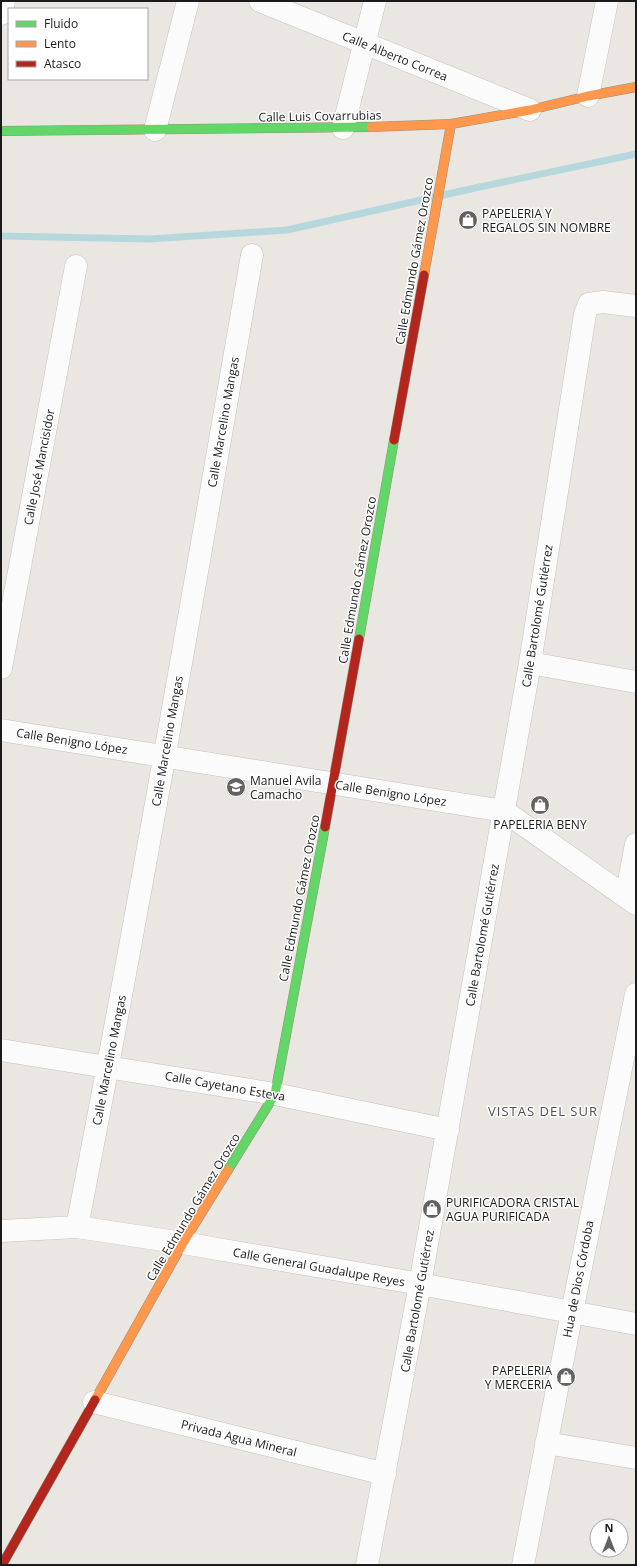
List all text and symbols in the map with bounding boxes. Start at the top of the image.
legend [8,8,148,80]
text: Fluido [44,15,78,32]
street label: Calle Alberto Correa [340,27,450,85]
text: Lento [44,35,76,52]
text: Atasco [44,55,81,72]
street label: Calle Luis Covarrubias [258,106,382,126]
street label: Calle Edmundo Gámez Orozco [391,176,437,346]
place label: PAPELERIA Y REGALOS SIN NOMBRE [482,205,611,236]
shop icon: PAPELERIA Y REGALOS SIN NOMBRE [457,209,479,231]
street label: Calle Marcelino Mangas [203,355,243,489]
street label: Calle José Mancisidor [19,407,59,527]
street label: Calle Edmundo Gámez Orozco [334,495,380,665]
street label: Calle Bartolomé Gutiérrez [517,543,557,689]
street label: Calle Marcelino Mangas [147,674,187,808]
street label: Calle Benigno López [15,724,129,758]
place label: Manuel Avila Camacho [250,772,321,803]
school or university icon: Manuel Avila Camacho [225,776,247,798]
street label: Calle Benigno López [334,776,448,810]
shop icon: PAPELERIA BENY [529,794,551,816]
street label: Calle Edmundo Gámez Orozco [274,813,324,983]
place label: PAPELERIA BENY [493,816,587,833]
street label: Calle Bartolomé Gutiérrez [461,862,503,1008]
street label: Calle Marcelino Mangas [88,993,130,1127]
street label: Calle Cayetano Esteva [164,1067,286,1105]
district label: VISTAS DEL SUR [488,1102,598,1120]
street label: Calle Edmundo Gámez Orozco [142,1130,244,1284]
place label: PURIFICADORA CRISTAL AGUA PURIFICADA [446,1194,579,1225]
shop icon: PURIFICADORA CRISTAL AGUA PURIFICADA [421,1198,443,1220]
street label: Hua de Dios Córdoba [558,1219,598,1339]
street label: Calle Bartolomé Gutiérrez [396,1228,438,1374]
street label: Calle General Guadalupe Reyes [232,1243,407,1291]
place label: PAPELERIA Y MERCERIA [485,1362,552,1393]
shop icon: PAPELERIA Y MERCERIA [555,1366,577,1388]
street label: Privada Agua Mineral [179,1415,299,1461]
north arrow [589,1518,629,1558]
text: N [605,1520,613,1535]

